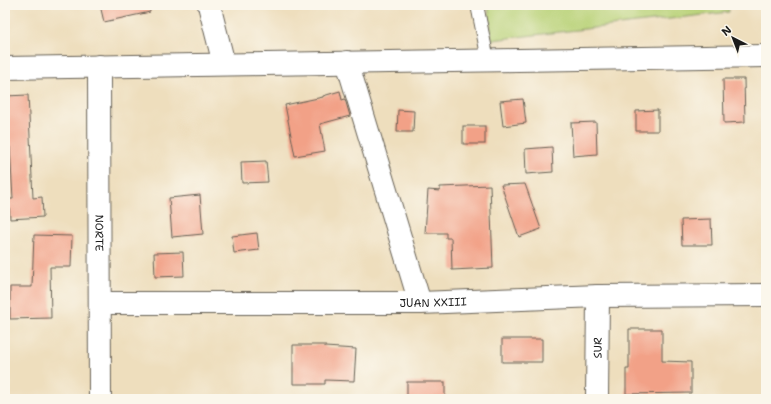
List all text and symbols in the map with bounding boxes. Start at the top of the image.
north arrow [713,18,753,58]
text: N [718,22,735,39]
street label: NORTE [92,214,107,252]
street label: JUAN XXIII [399,294,467,311]
street label: SUR [590,337,605,359]

